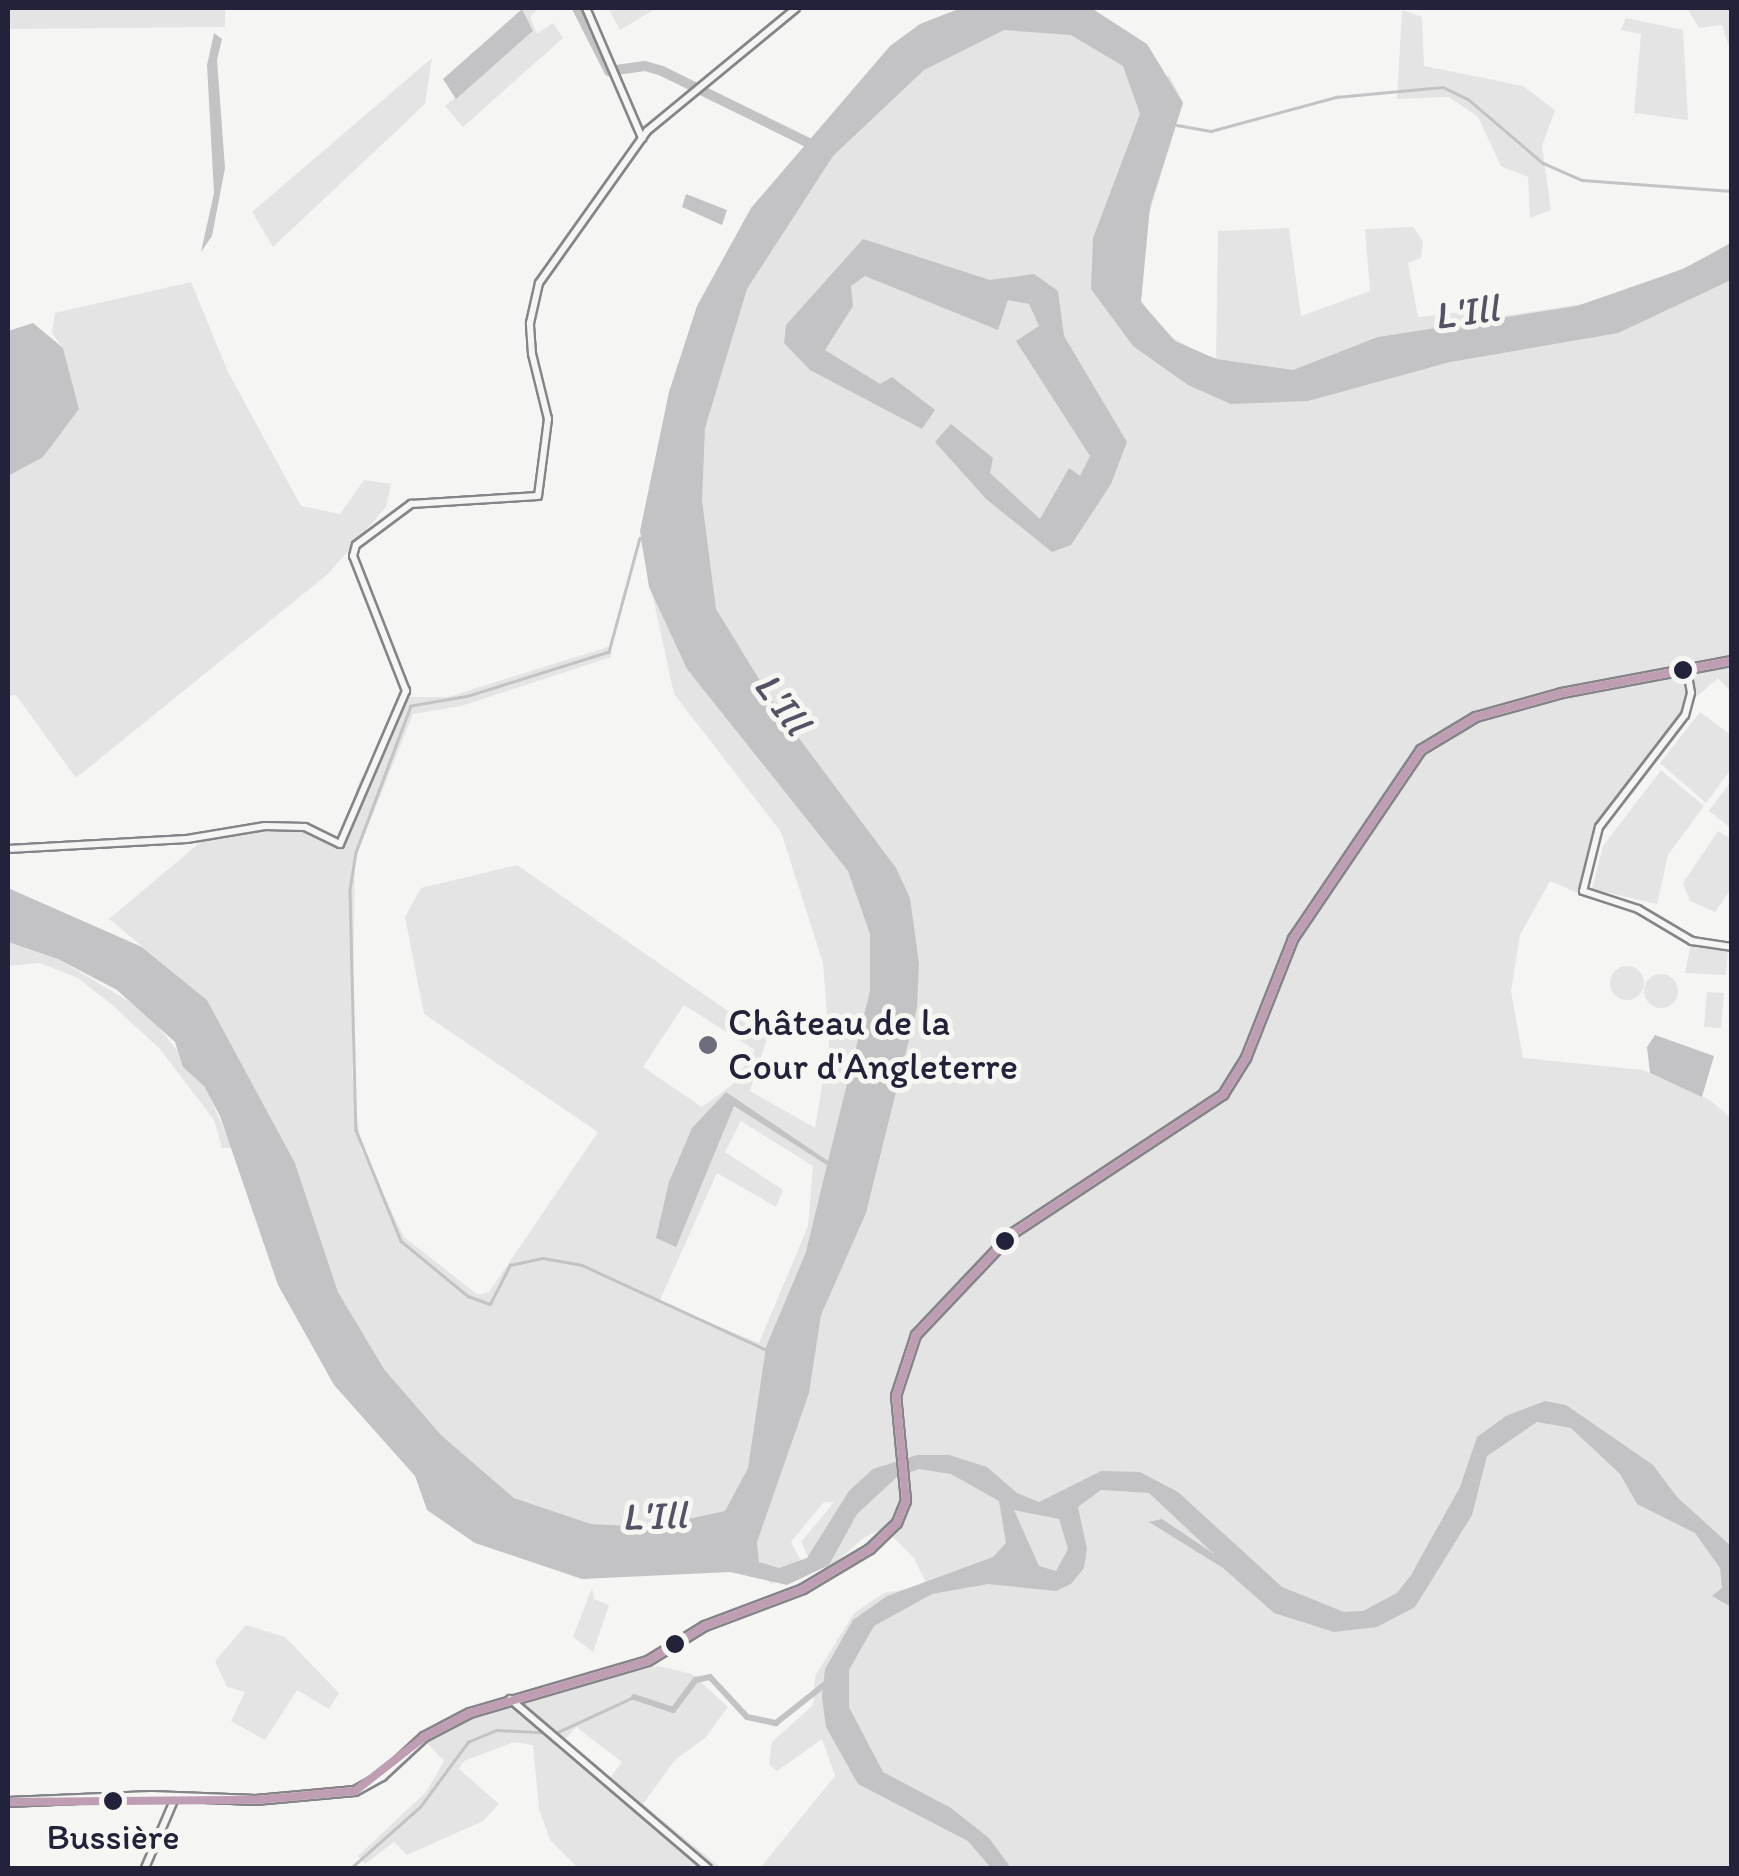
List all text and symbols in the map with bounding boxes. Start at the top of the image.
water label: L'Ill [1430,283,1502,339]
unlabelled marker [1673,660,1693,680]
water label: L'Ill [744,663,822,743]
place label: Château de la Cour d'Angleterre [728,1000,1018,1090]
marker: Château de la Cour d'Angleterre [697,1034,719,1056]
unlabelled marker [995,1231,1015,1251]
water label: L'Ill [621,1490,687,1540]
unlabelled marker [665,1634,685,1654]
marker: Bussière [103,1791,123,1811]
place label: Bussière [46,1815,180,1859]

